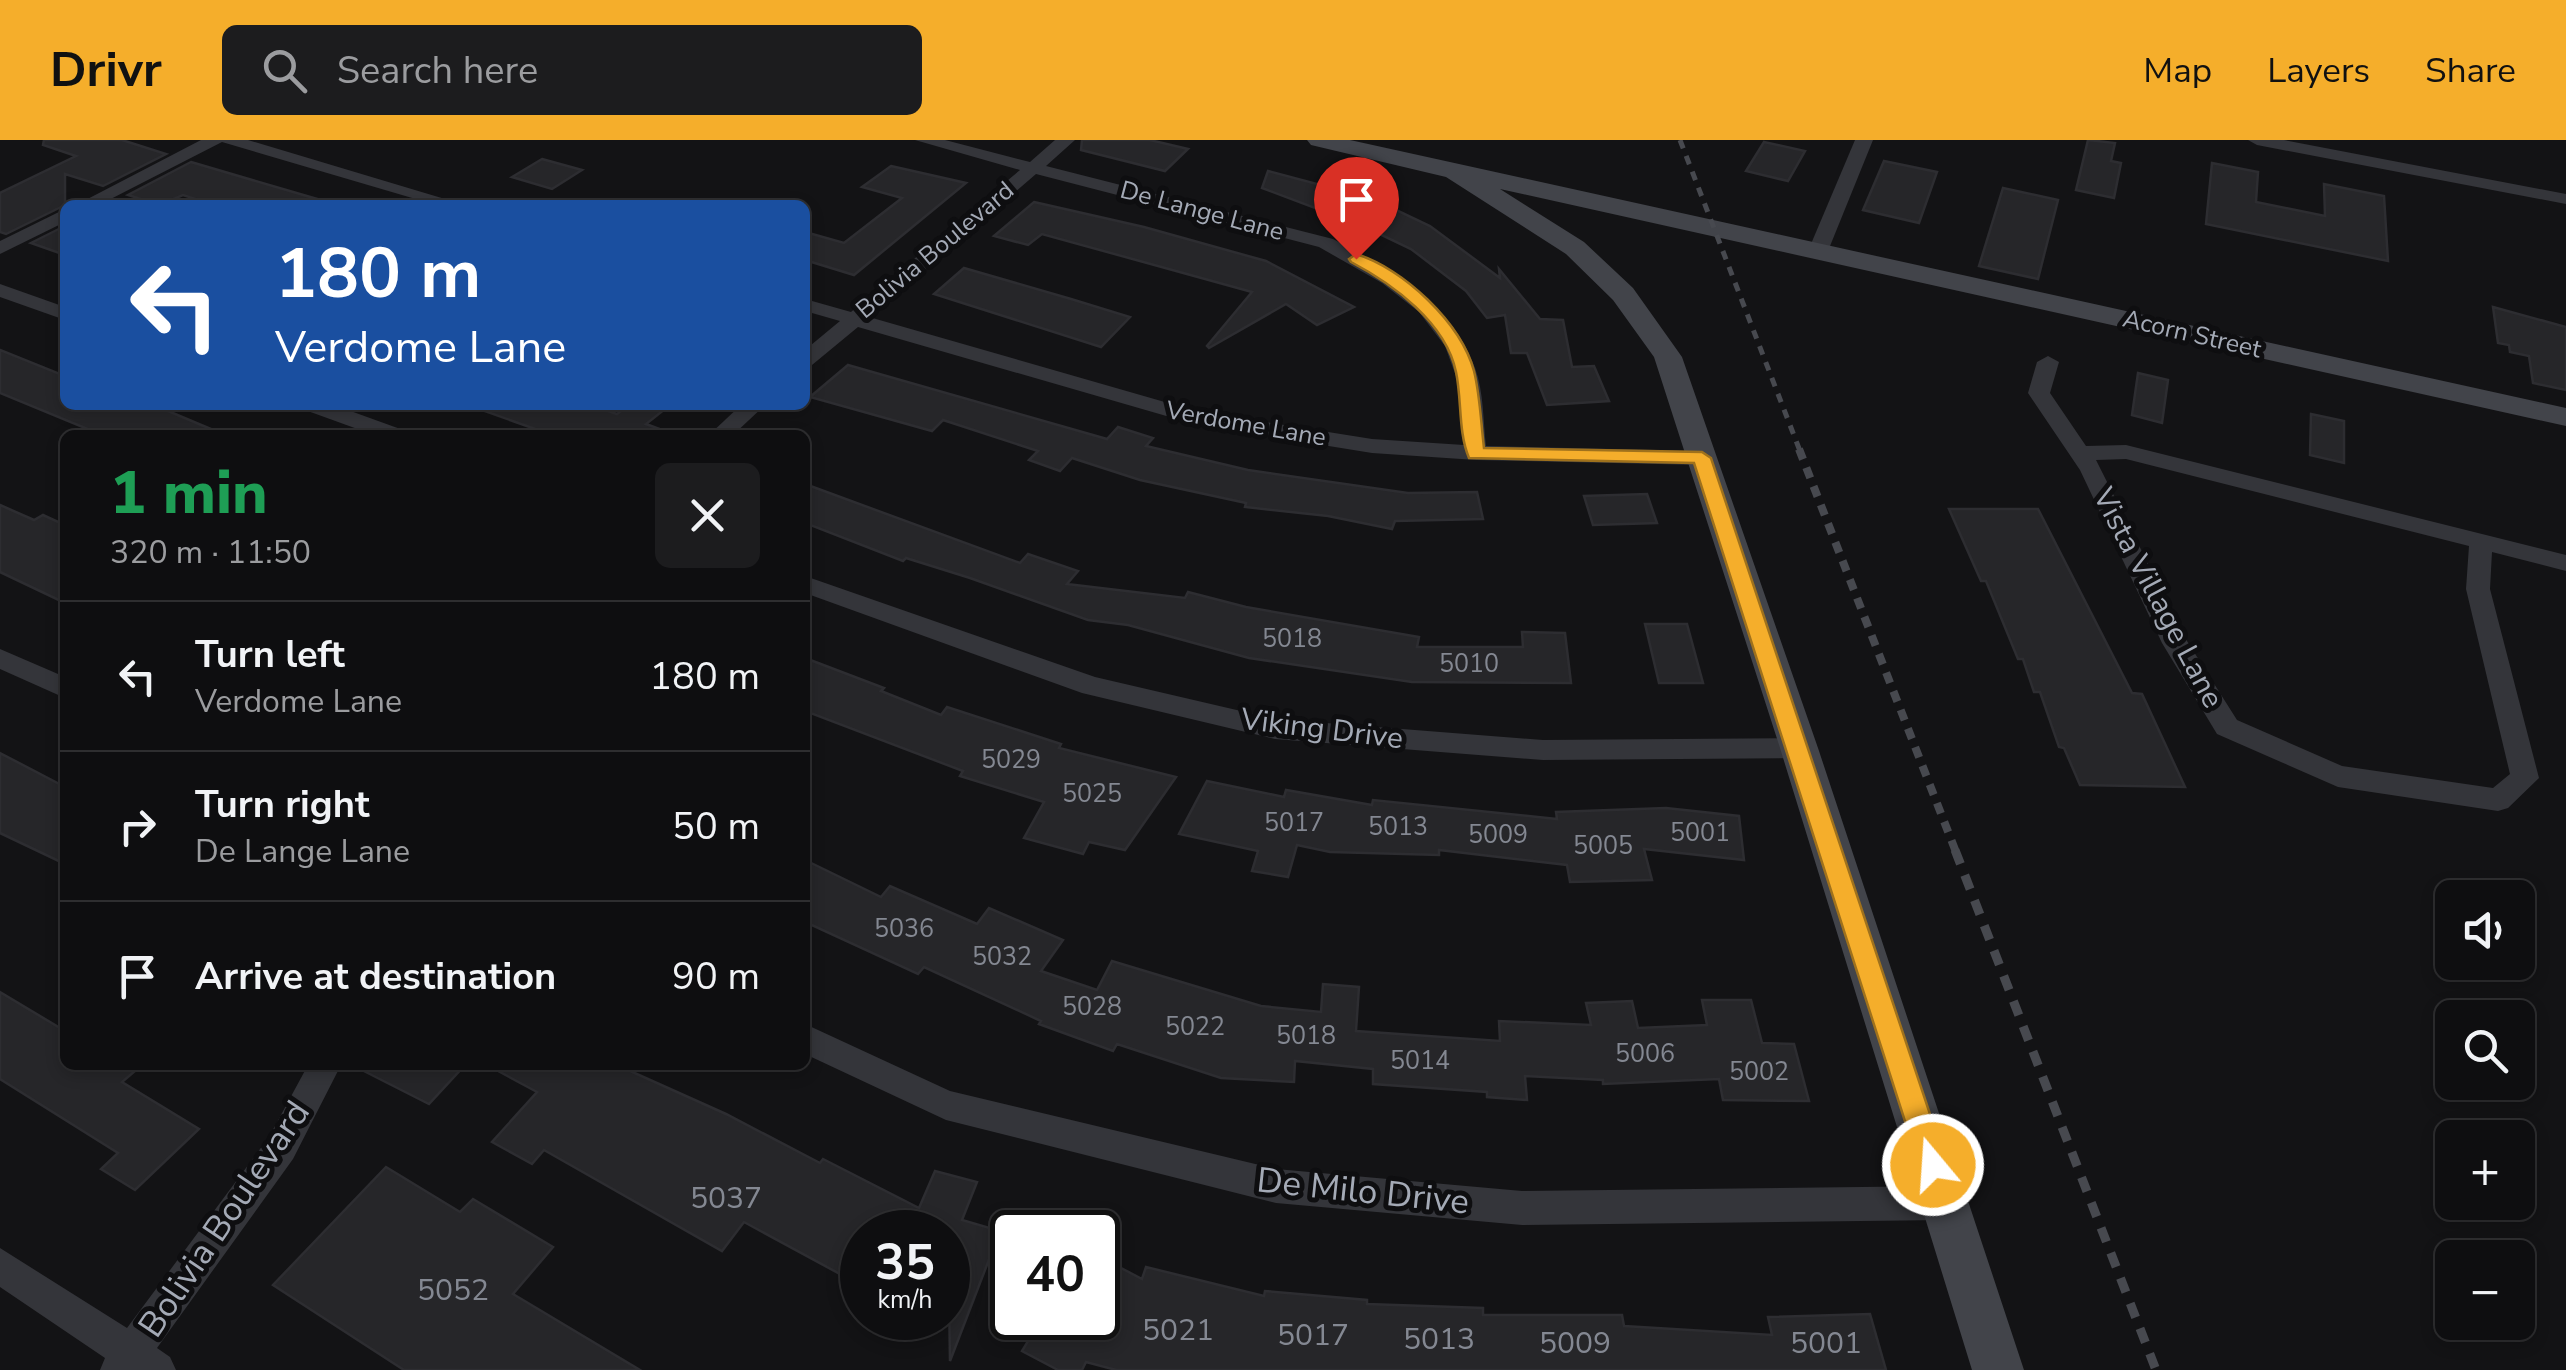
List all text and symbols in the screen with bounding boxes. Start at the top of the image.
search box [222,25,922,115]
text: Drivr [50,37,162,103]
icon: search [257,43,312,98]
text: Search here [337,45,538,96]
text: Map [2143,47,2212,94]
text: Layers [2267,47,2370,94]
text: Share [2425,47,2516,94]
pin [1314,157,1399,260]
icon: arrive [1329,172,1384,227]
street label: De Lange Lane [1116,173,1288,249]
street label: Bolivia Boulevard [849,174,1021,326]
text: 180 m [275,226,481,322]
icon: left [110,240,240,370]
street label: Acorn Street [2119,302,2265,366]
text: Verdome Lane [275,317,566,378]
street label: Verdome Lane [1162,393,1329,455]
text: 1 min [110,452,268,534]
button: close [655,463,760,568]
street label: Vista Village Lane [2082,480,2233,715]
text: 320 m · 11:50 [110,531,311,574]
house number: 5018 [1262,622,1322,656]
text: Turn left [195,629,345,680]
house number: 5010 [1439,647,1499,681]
icon: left [110,649,165,704]
text: 180 m [649,651,760,702]
text: Verdome Lane [195,680,402,723]
street label: Viking Drive [1238,699,1405,759]
house number: 5029 [981,743,1041,777]
house number: 5025 [1062,777,1122,811]
text: Turn right [195,779,370,830]
icon: right [110,799,165,854]
text: 50 m [672,801,760,852]
house number: 5017 [1264,806,1324,840]
house number: 5013 [1368,810,1428,844]
house number: 5001 [1670,816,1730,850]
house number: 5009 [1468,818,1528,852]
house number: 5005 [1573,829,1633,863]
text: De Lange Lane [195,830,410,873]
map controls [2435,880,2535,1340]
button: sound [2435,880,2535,980]
house number: 5036 [874,912,934,946]
house number: 5032 [972,940,1032,974]
icon: arrive [110,949,165,1004]
text: Arrive at destination [195,951,556,1002]
text: 90 m [672,951,760,1002]
house number: 5028 [1062,990,1122,1024]
button: search [2435,1000,2535,1100]
house number: 5022 [1165,1010,1225,1044]
house number: 5018 [1276,1019,1336,1053]
house number: 5006 [1615,1037,1675,1071]
house number: 5014 [1390,1044,1450,1078]
house number: 5002 [1729,1055,1789,1089]
street label: Bolivia Boulevard [127,1092,321,1346]
position arrow [1881,1113,1985,1217]
button: + [2435,1120,2535,1220]
street label: De Milo Drive [1254,1156,1472,1226]
house number: 5037 [690,1178,762,1219]
speed limit sign: 40 [990,1210,1120,1340]
text: 35 [875,1228,935,1297]
button: − [2435,1240,2535,1340]
house number: 5052 [417,1270,489,1311]
text: km/h [877,1283,933,1317]
house number: 5021 [1142,1310,1214,1351]
house number: 5017 [1277,1315,1349,1356]
house number: 5013 [1403,1319,1475,1360]
house number: 5009 [1539,1323,1611,1364]
house number: 5001 [1790,1323,1862,1364]

